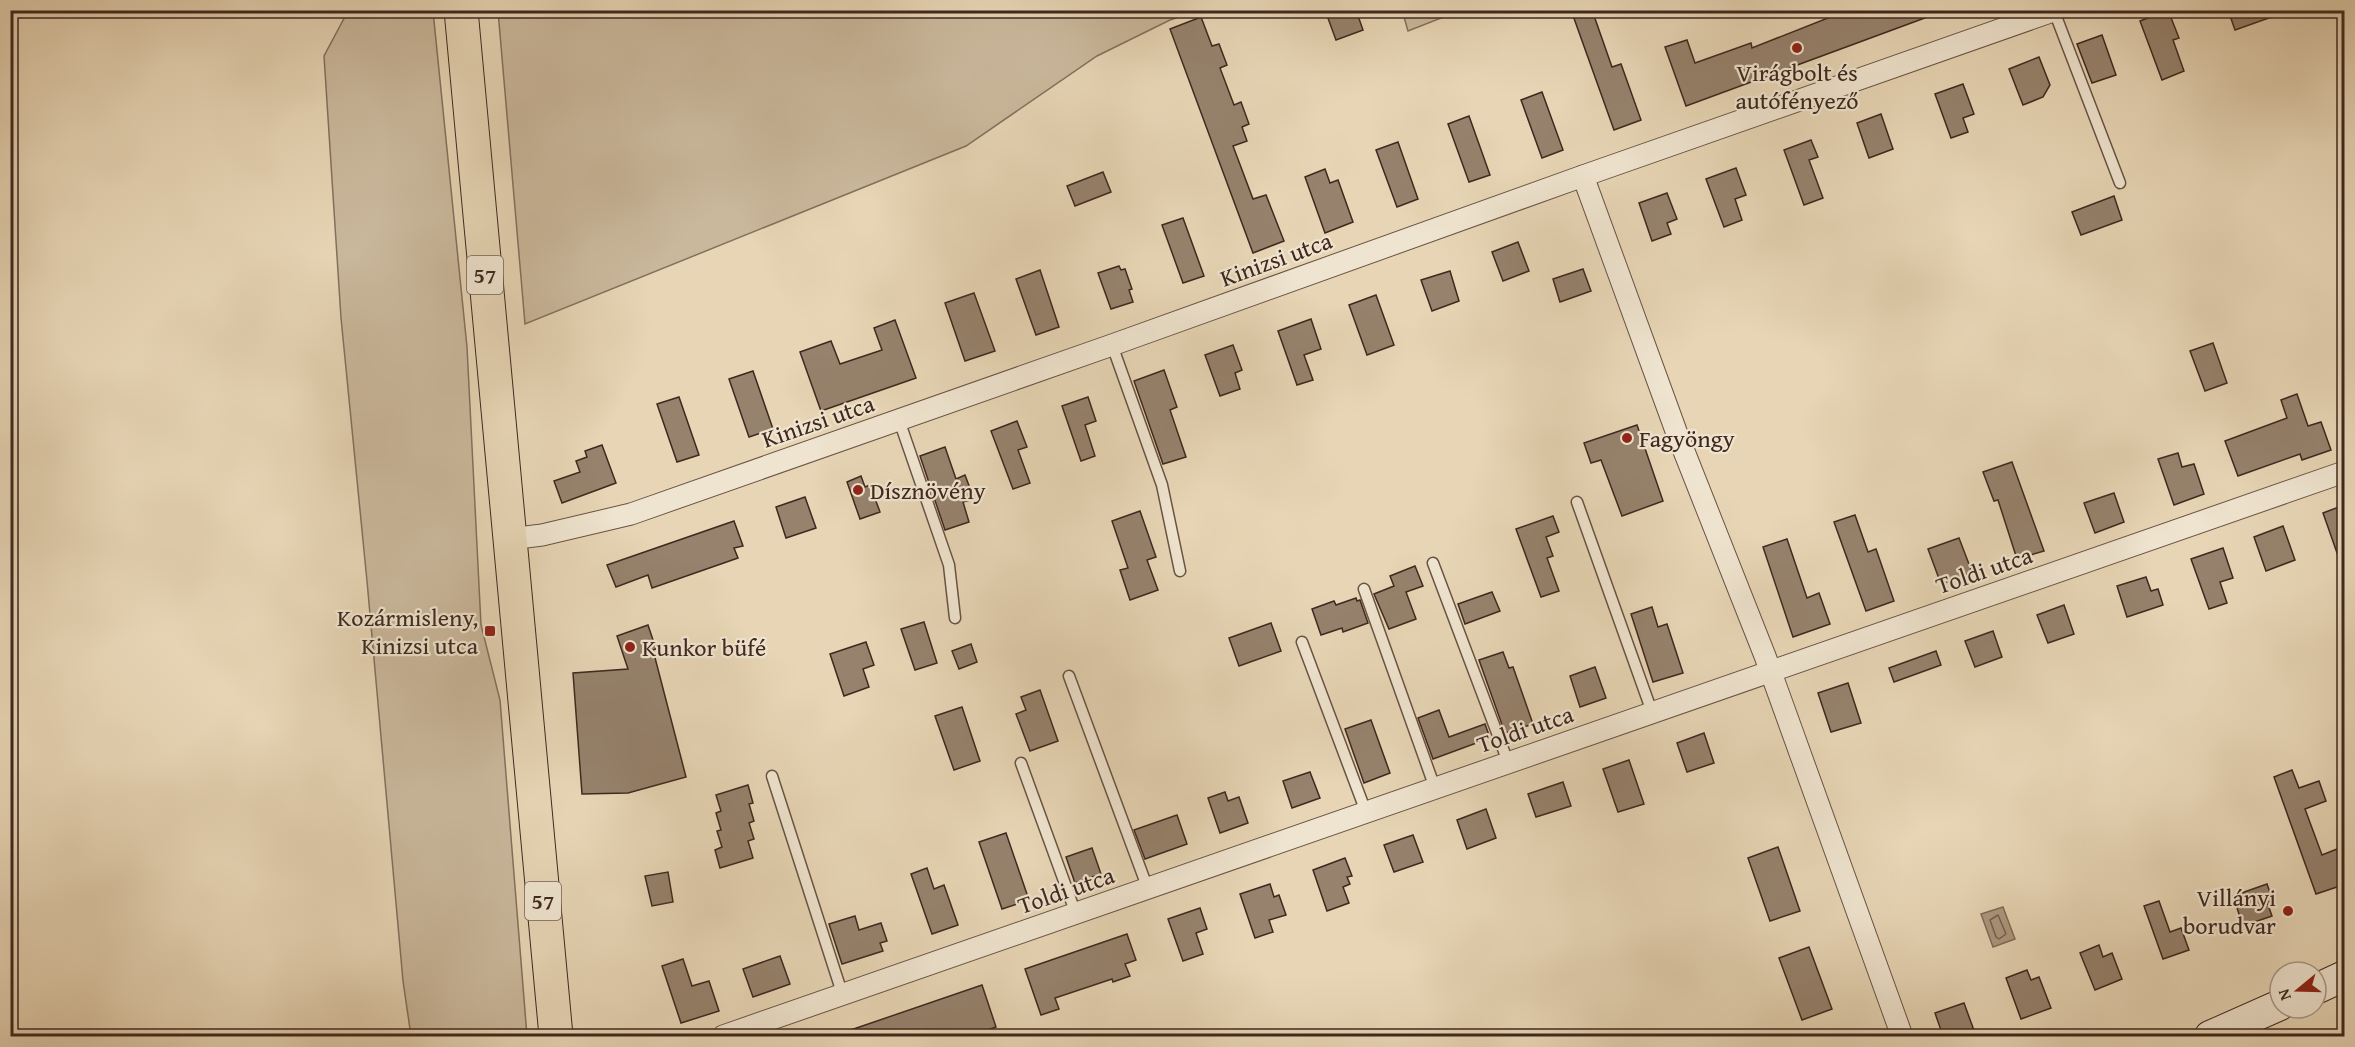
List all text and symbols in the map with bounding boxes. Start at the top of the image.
marker: Virágbolt és autófényező [1790,41,1804,55]
place label: Virágbolt és autófényező [1736,55,1858,118]
street label: Kinizsi utca [1215,222,1337,295]
road number: 57 [467,256,503,294]
street label: Kinizsi utca [757,385,879,457]
place label: Fagyöngy [1639,421,1735,456]
marker: Fagyöngy [1620,431,1634,445]
place label: Dísznövény [870,473,986,508]
marker: Dísznövény [851,483,865,497]
street label: Toldi utca [1931,537,2037,603]
place label: Kozármisleny, Kinizsi utca [337,600,479,663]
marker: Kozármisleny, Kinizsi utca [483,624,497,638]
place label: Kunkor büfé [642,630,766,665]
marker: Kunkor büfé [623,640,637,654]
street label: Toldi utca [1472,696,1578,762]
street label: Toldi utca [1013,857,1119,923]
place label: Villányi borudvar [2183,880,2276,943]
road number: 57 [525,882,561,920]
marker: Villányi borudvar [2281,904,2295,918]
north arrow [2268,960,2328,1020]
text: N [2271,986,2297,1004]

